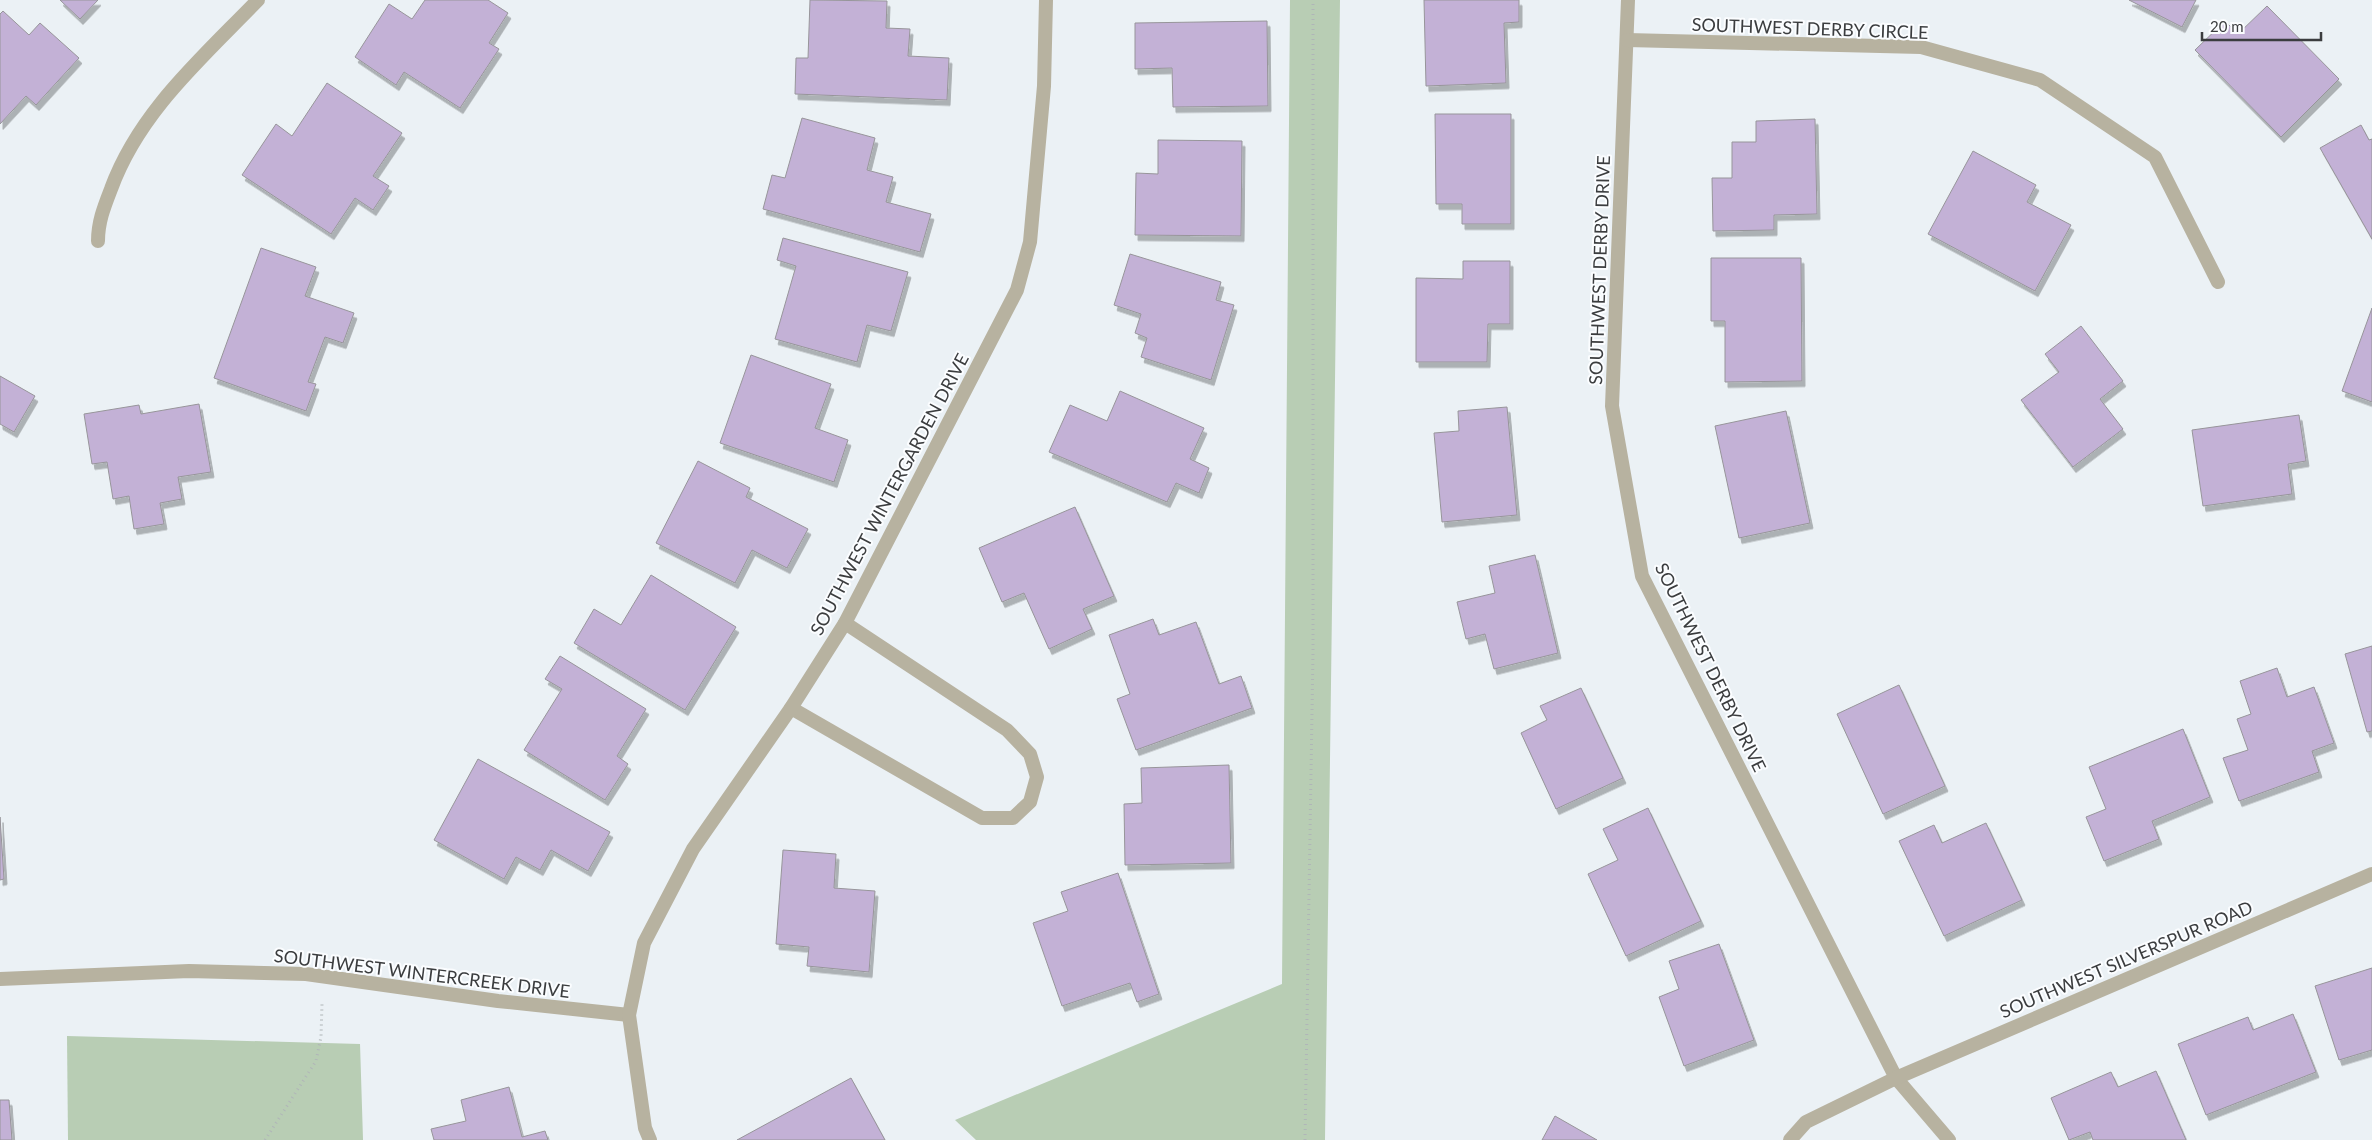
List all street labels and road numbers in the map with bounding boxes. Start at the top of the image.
street label: SOUTHWEST DERBY CIRCLE [1691,13,1929,43]
street label: SOUTHWEST DERBY DRIVE [1584,155,1614,385]
street label: SOUTHWEST WINTERGARDEN DRIVE [805,349,973,639]
street label: SOUTHWEST DERBY DRIVE [1651,559,1771,775]
street label: SOUTHWEST SILVERSPUR ROAD [1996,896,2256,1022]
street label: SOUTHWEST WINTERCREEK DRIVE [273,944,571,1002]

